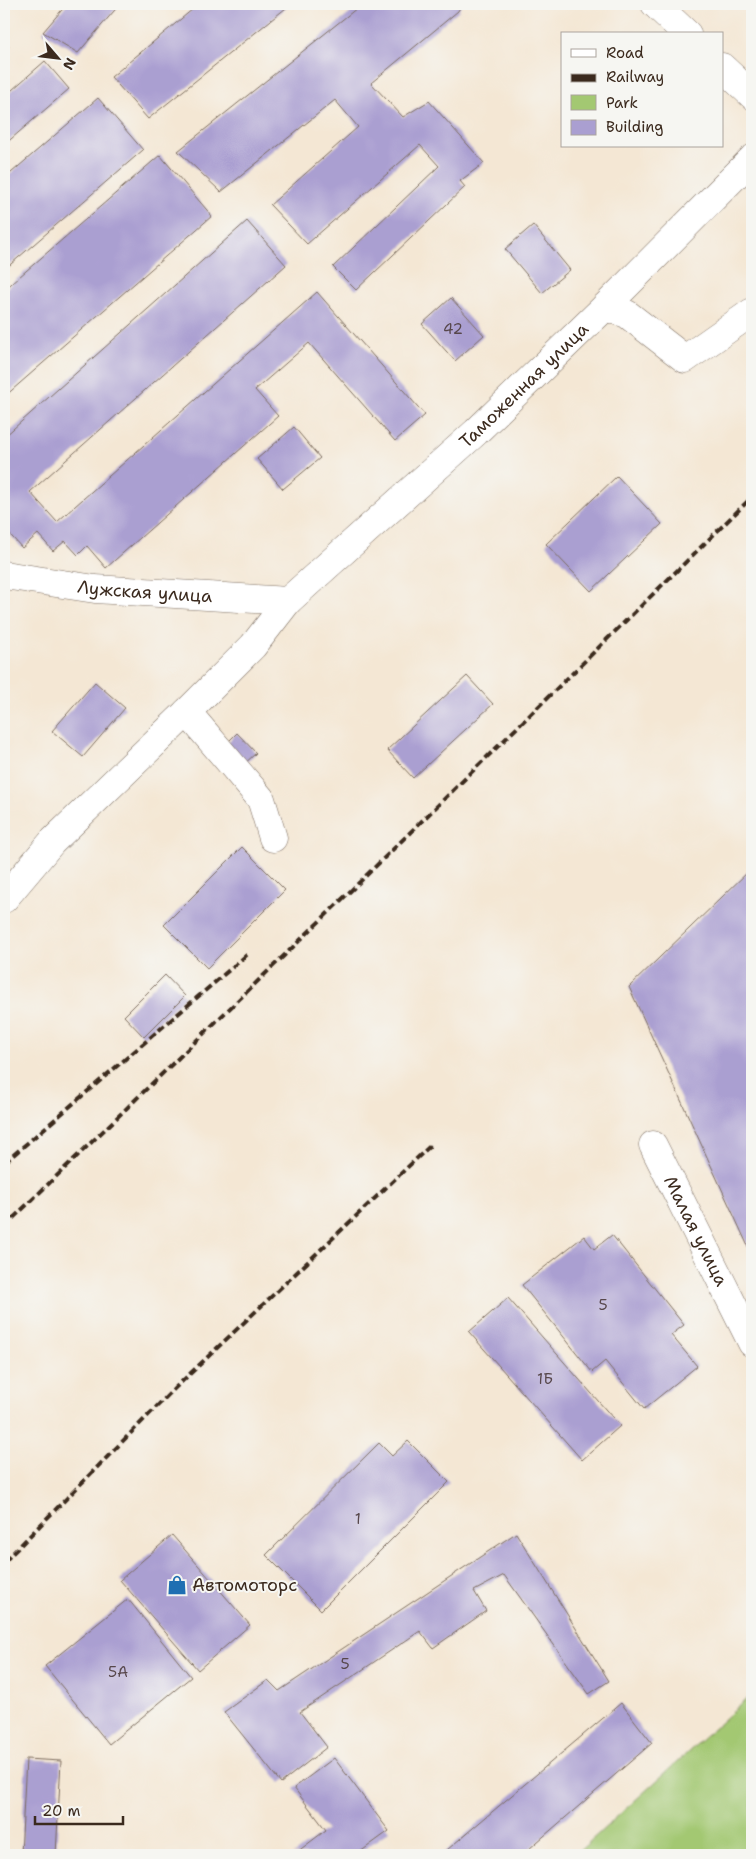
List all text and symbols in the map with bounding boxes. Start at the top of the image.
north arrow [32,32,82,82]
legend [561,32,724,148]
text: Road [606,43,644,63]
text: N [59,55,80,73]
text: Railway [606,67,664,87]
text: Park [606,93,638,113]
text: Building [606,117,663,137]
street label: Таможенная улица [454,317,594,453]
house number: 42 [443,319,463,339]
street label: Лужская улица [76,574,213,608]
street label: Малая улица [658,1172,734,1290]
house number: 5 [598,1295,608,1315]
house number: 1Б [537,1369,553,1389]
house number: 1 [355,1509,361,1529]
place label: Автомоторс [192,1573,297,1597]
shop icon: Автомоторс [166,1574,188,1596]
house number: 5 [340,1654,350,1674]
house number: 5А [108,1662,128,1682]
scale bar [35,1794,122,1826]
text: 20 m [42,1801,81,1821]

